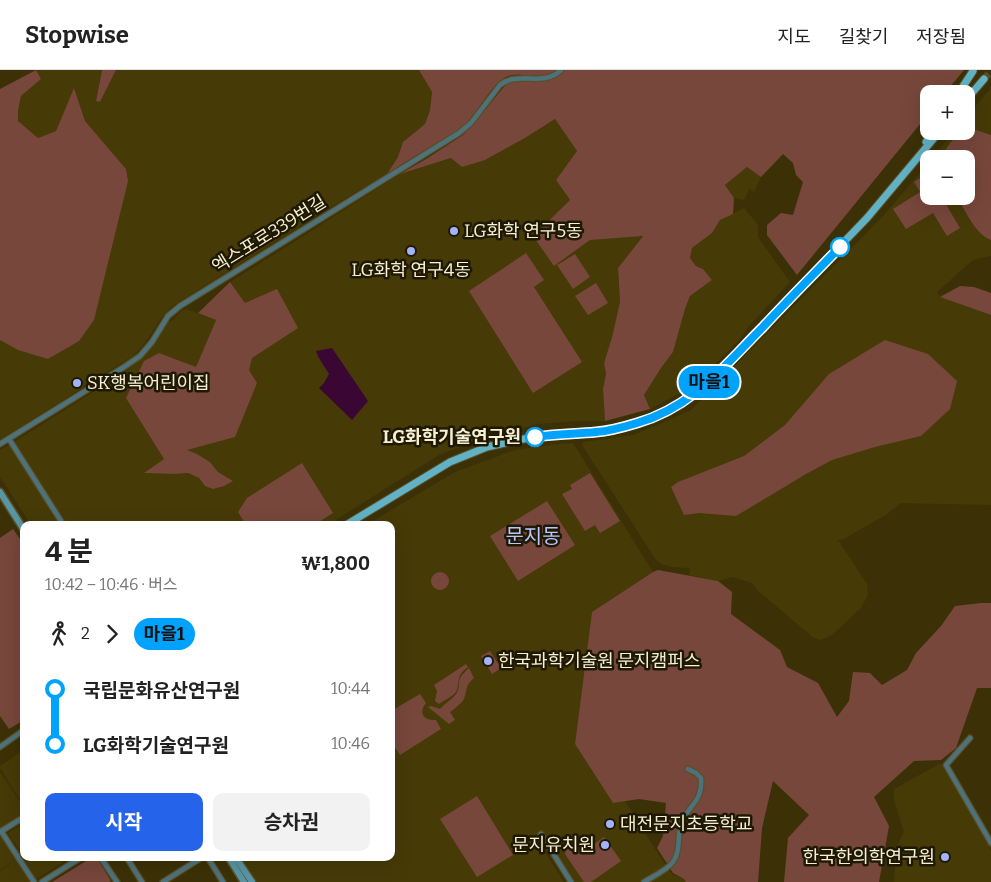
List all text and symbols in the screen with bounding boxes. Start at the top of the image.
text: Stopwise [25,21,129,49]
text: 지도 [778,26,811,48]
text: 길찾기 [839,26,888,48]
text: 저장됨 [916,26,966,48]
map controls [920,85,975,205]
button: + [920,85,975,140]
button: − [920,150,975,205]
street label: 엑스포로339번길 [208,190,330,278]
place label: LG화학 연구5동 [464,220,583,242]
marker: LG화학 연구5동 [448,225,460,237]
unlabelled marker [830,237,850,257]
marker: LG화학 연구4동 [405,245,417,257]
place label: LG화학 연구4동 [351,259,471,281]
line badge: 마을1 [680,366,738,398]
text: 마을1 [689,371,729,393]
place label: SK행복어린이집 [87,372,210,394]
marker: SK행복어린이집 [71,377,83,389]
place label: LG화학기술연구원 [383,426,521,448]
marker: LG화학기술연구원 [525,427,545,447]
district label: 문지동 [505,524,561,548]
text: 4 분 [45,535,93,568]
text: ₩1,800 [302,552,370,575]
text: 10:42 – 10:46 · 버스 [45,575,178,594]
icon: walk [45,620,73,648]
icon: forward [98,620,126,648]
text: 마을1 [144,623,185,645]
text: 2 [81,624,90,643]
place label: 한국과학기술원 문지캠퍼스 [498,650,700,672]
marker: 한국과학기술원 문지캠퍼스 [482,655,494,667]
text: 국립문화유산연구원 [83,679,240,702]
text: 10:44 [331,679,370,698]
text: LG화학기술연구원 [83,734,229,757]
text: 10:46 [331,734,370,753]
button: 시작 [45,793,203,851]
button: 승차권 [213,793,370,851]
place label: 대전문지초등학교 [620,813,752,835]
marker: 대전문지초등학교 [604,818,616,830]
place label: 문지유치원 [512,834,595,856]
marker: 문지유치원 [599,839,611,851]
place label: 한국한의학연구원 [803,846,935,868]
marker: 한국한의학연구원 [939,851,951,863]

